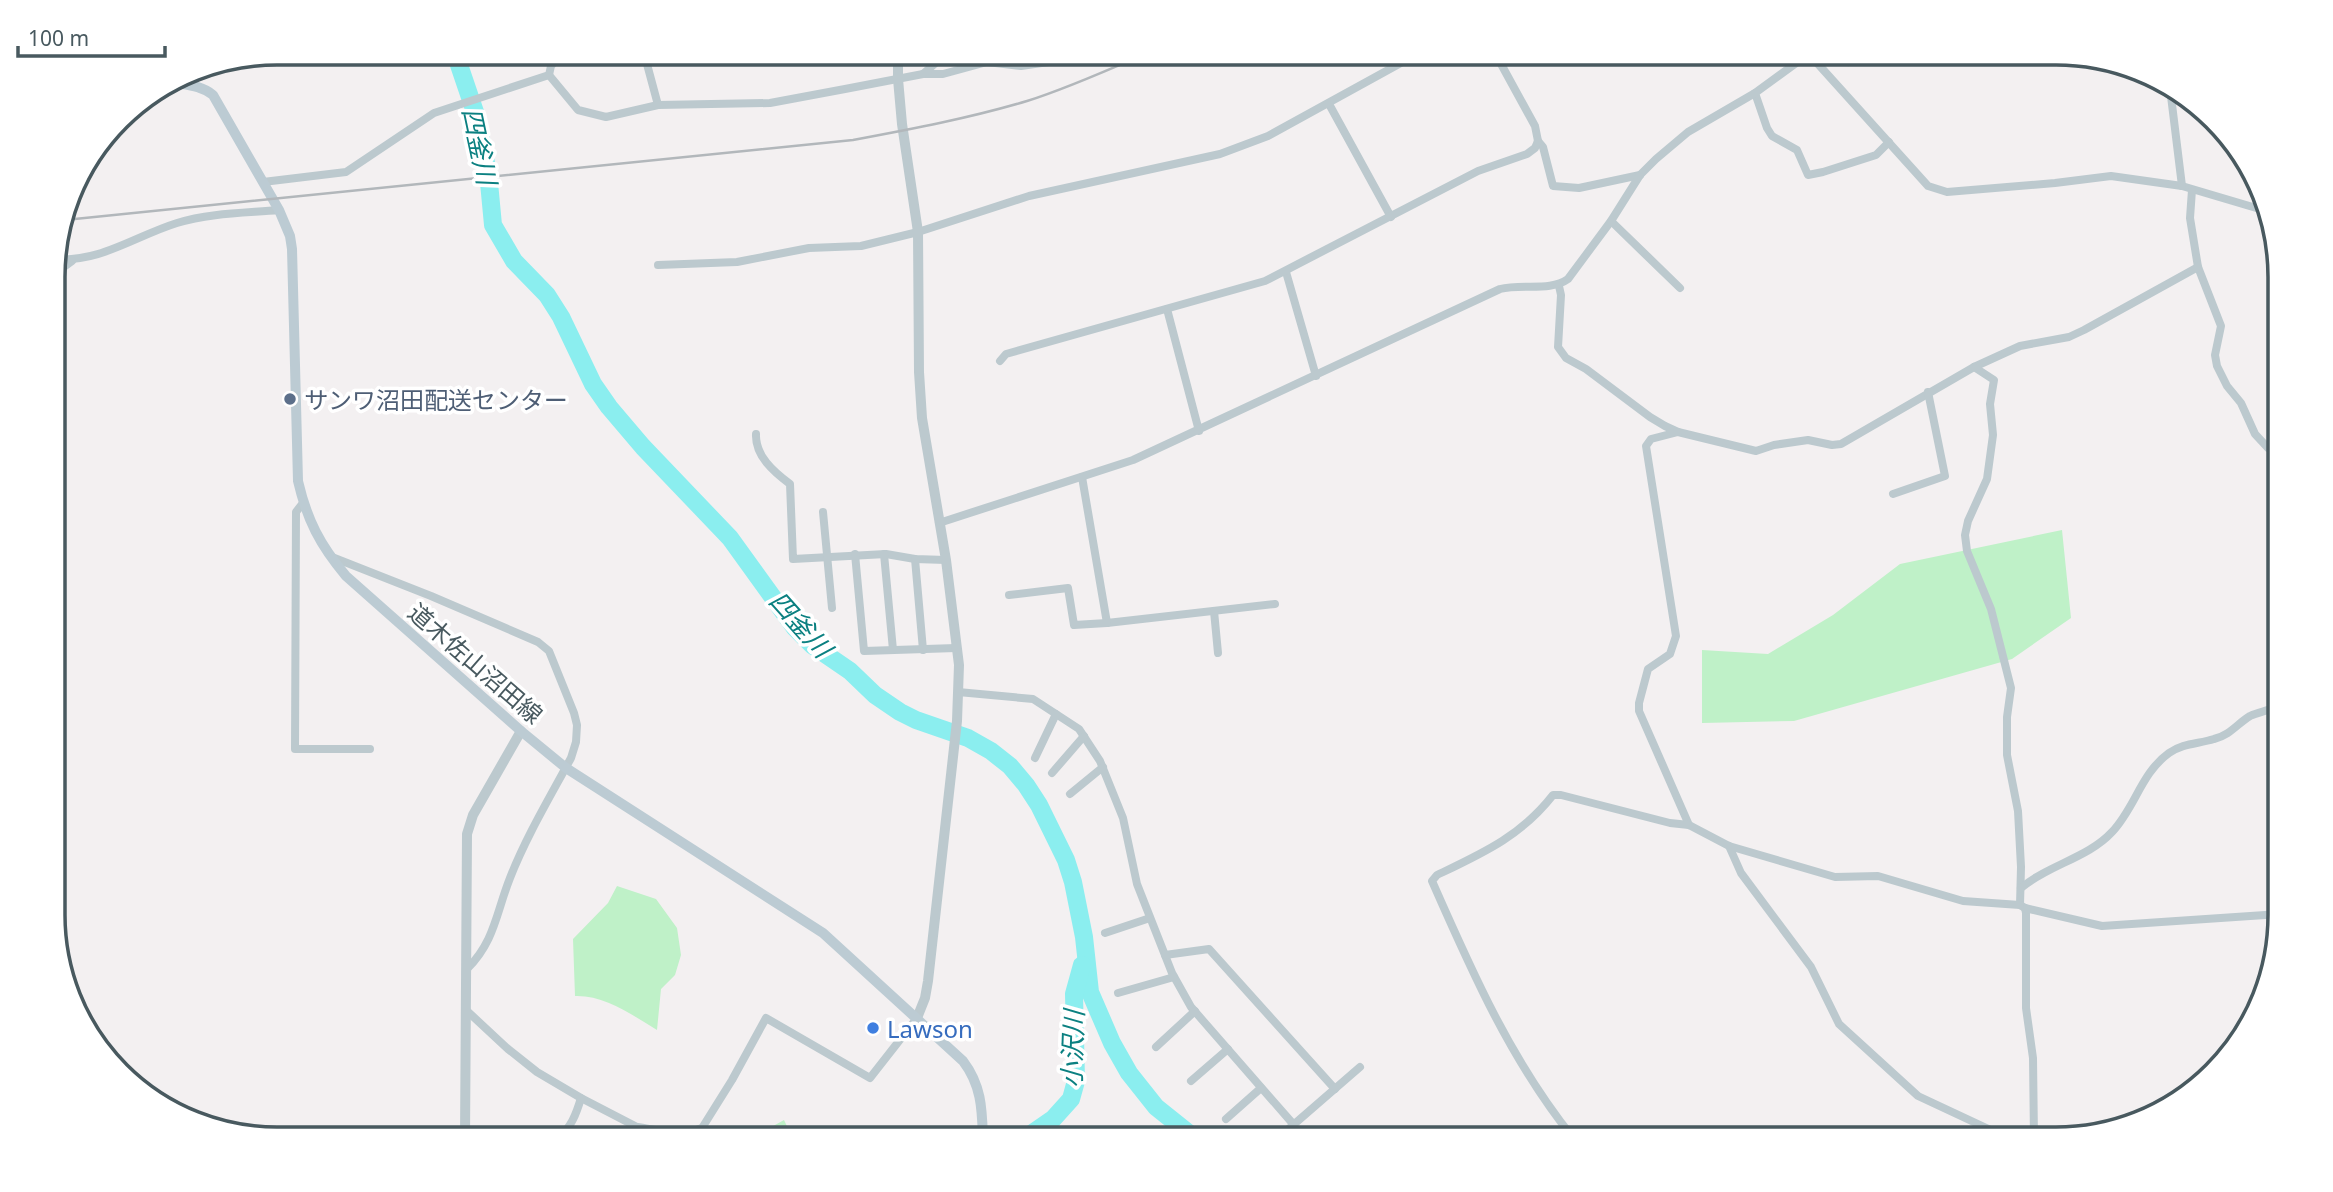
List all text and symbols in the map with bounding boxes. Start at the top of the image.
scale bar [18,14,164,58]
text: 100 m [28,24,89,52]
water label: 四釜川 [454,104,506,191]
place label: サンワ沼田配送センター [304,383,568,416]
marker: サンワ沼田配送センター [282,391,298,407]
water label: 四釜川 [762,583,842,667]
street label: 道木佐山沼田線 [402,595,550,731]
water label: 小沢川 [1053,1006,1091,1089]
place label: Lawson [887,1012,973,1045]
marker: Lawson [865,1020,881,1036]

